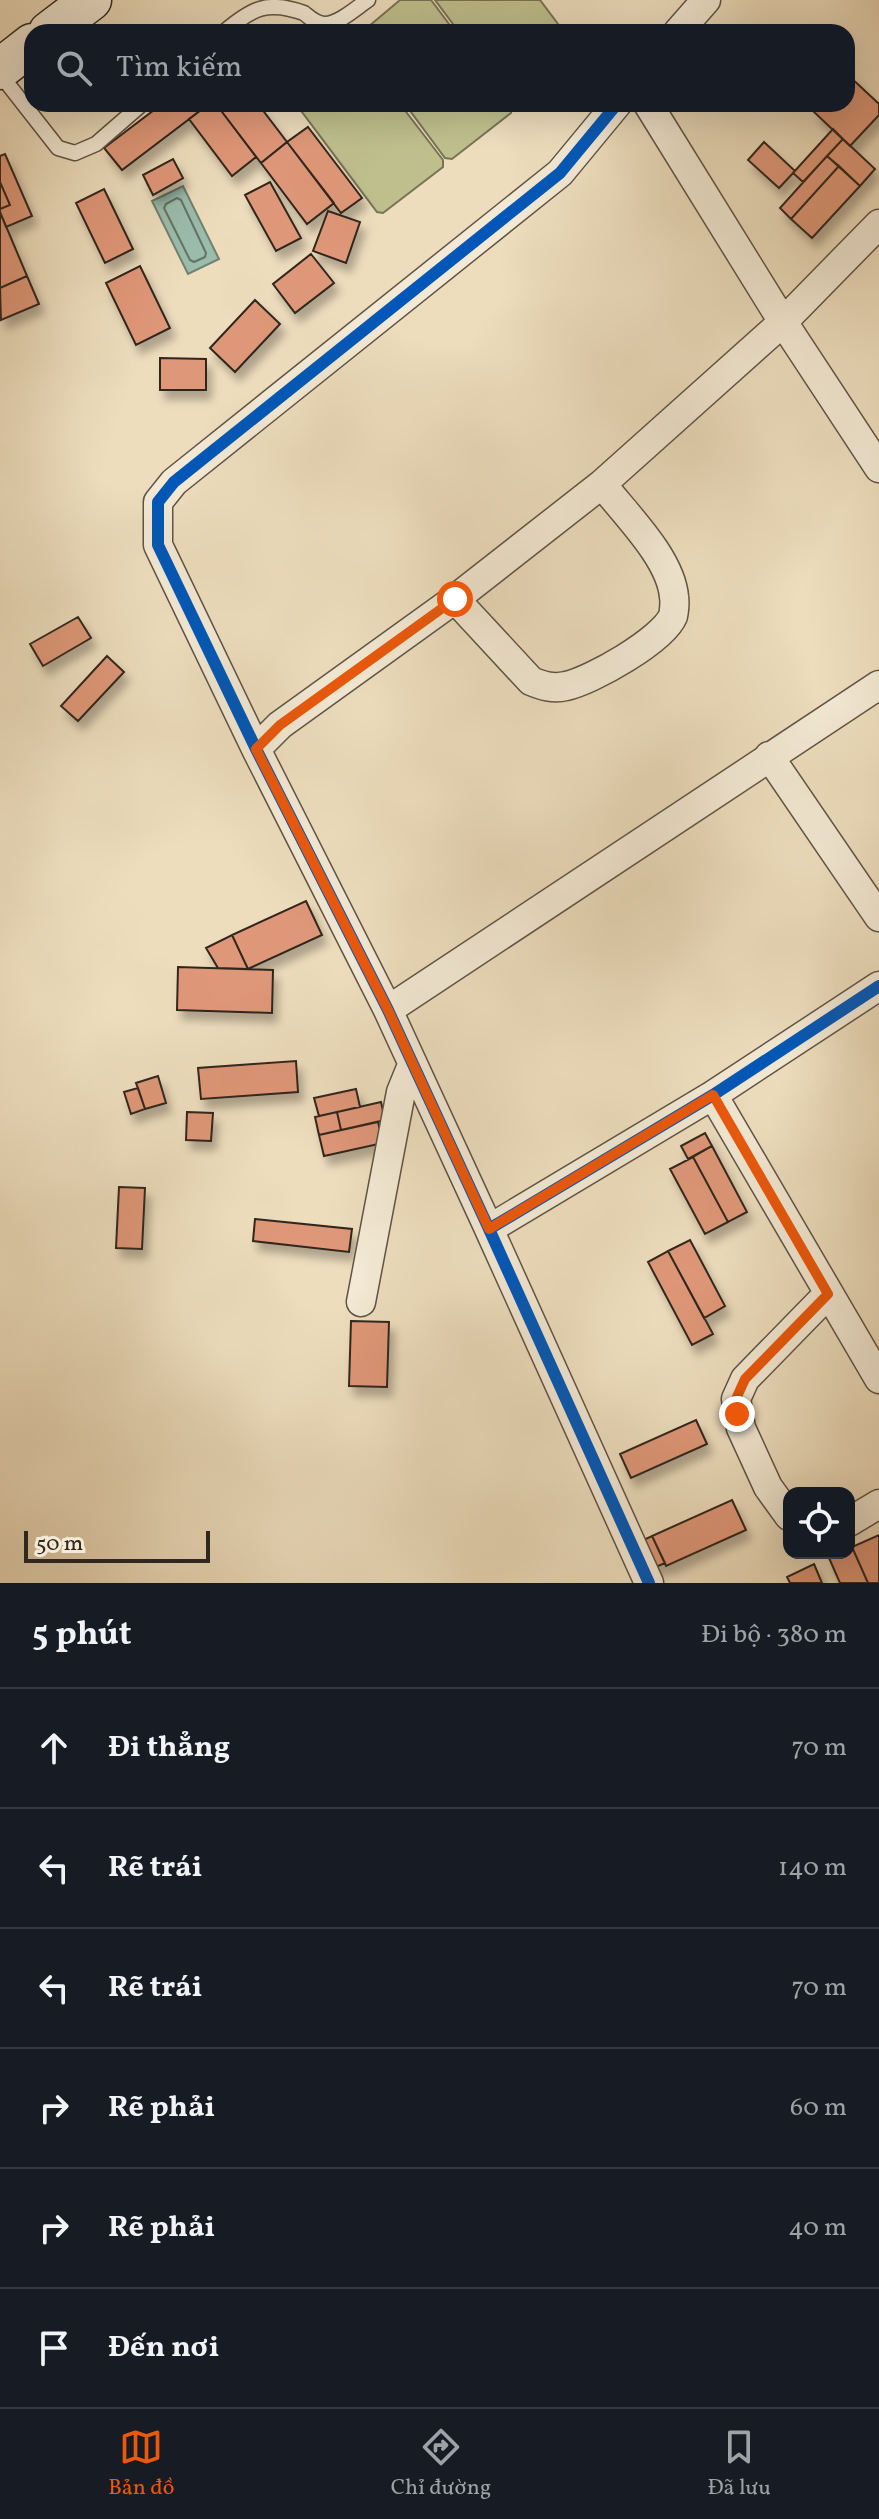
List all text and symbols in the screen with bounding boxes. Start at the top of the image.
search box [24,24,855,112]
icon: search [52,46,96,90]
text: Tìm kiếm [116,47,242,89]
route start [437,581,473,617]
route end [719,1396,755,1432]
map controls [783,1487,855,1559]
button: locate [783,1487,855,1559]
scale bar [24,1527,210,1563]
text: 50 m [36,1529,83,1560]
text: 5 phút [32,1612,132,1659]
text: Đi bộ · 380 m [701,1617,847,1653]
icon: ahead [32,1726,76,1770]
text: Đi thẳng [108,1727,230,1769]
text: 70 m [792,1730,847,1766]
icon: left [32,1846,76,1890]
text: Rẽ trái [108,1847,202,1889]
text: 140 m [778,1850,847,1886]
icon: left [32,1966,76,2010]
text: Rẽ trái [108,1967,202,2009]
text: 70 m [792,1970,847,2006]
icon: right [32,2086,76,2130]
text: Rẽ phải [108,2087,215,2129]
text: 60 m [790,2090,847,2126]
icon: right [32,2206,76,2250]
text: Rẽ phải [108,2207,215,2249]
text: 40 m [788,2210,847,2246]
icon: arrive [32,2326,76,2370]
text: Đến nơi [108,2327,219,2369]
tab: Bản đồ [108,2425,174,2504]
tab: Chỉ đường [391,2425,491,2504]
tab: Đã lưu [708,2425,771,2504]

